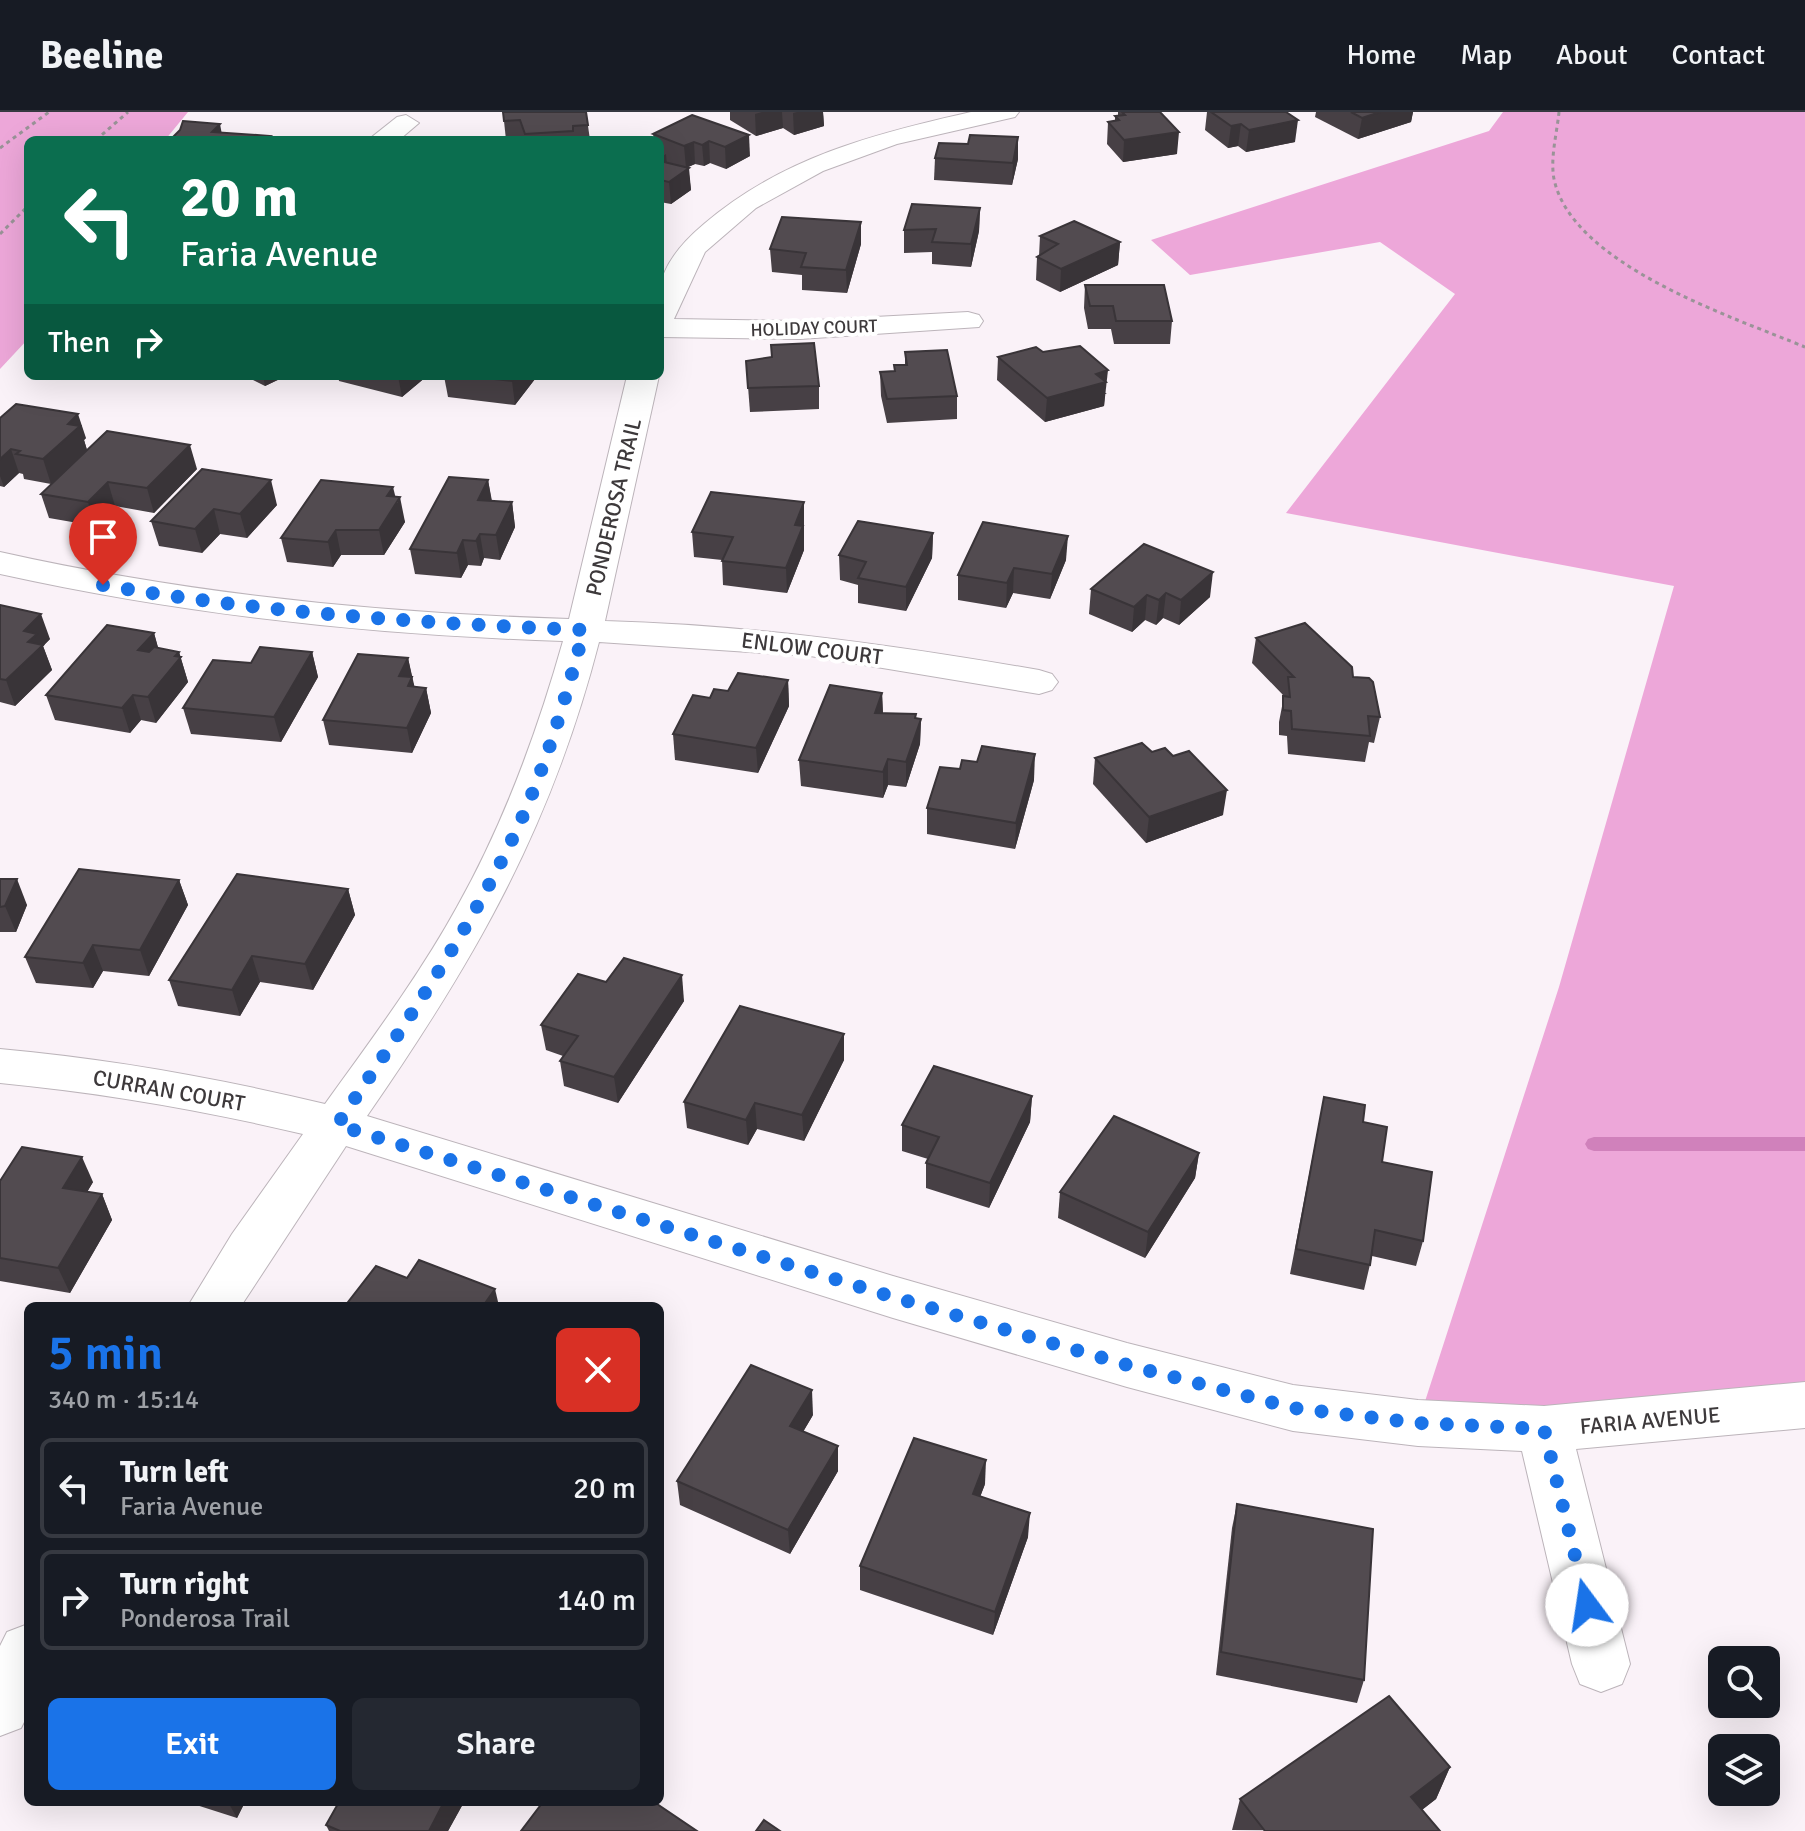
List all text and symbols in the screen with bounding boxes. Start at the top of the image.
text: Beeline [40,32,163,79]
text: Home [1347,38,1416,72]
text: Map [1460,38,1512,72]
text: About [1556,38,1628,72]
text: Contact [1672,38,1765,72]
text: 20 m [180,163,298,232]
icon: left [48,168,152,272]
text: Faria Avenue [180,232,378,277]
street label: HOLIDAY COURT [750,315,878,341]
icon: right [126,320,170,364]
text: Then [48,324,110,361]
street label: PONDEROSA TRAIL [580,416,647,599]
pin [69,503,137,585]
icon: arrive [81,515,125,559]
street label: ENLOW COURT [740,626,884,671]
street label: CURRAN COURT [91,1064,247,1117]
text: 5 min [48,1324,163,1383]
button: close [556,1328,640,1412]
text: 340 m · 15:14 [48,1384,199,1416]
street label: FARIA AVENUE [1579,1401,1721,1440]
text: Turn left [120,1454,229,1491]
icon: left [52,1466,96,1510]
text: 20 m [573,1470,636,1507]
text: Faria Avenue [120,1491,263,1523]
position arrow [1545,1563,1629,1647]
text: Turn right [120,1566,249,1603]
icon: right [52,1578,96,1622]
text: 140 m [557,1582,636,1619]
text: Ponderosa Trail [120,1603,290,1635]
map controls [1708,1646,1780,1806]
button: search [1708,1646,1780,1718]
button: Exit [48,1698,336,1790]
button: Share [352,1698,640,1790]
button: layers [1708,1734,1780,1806]

